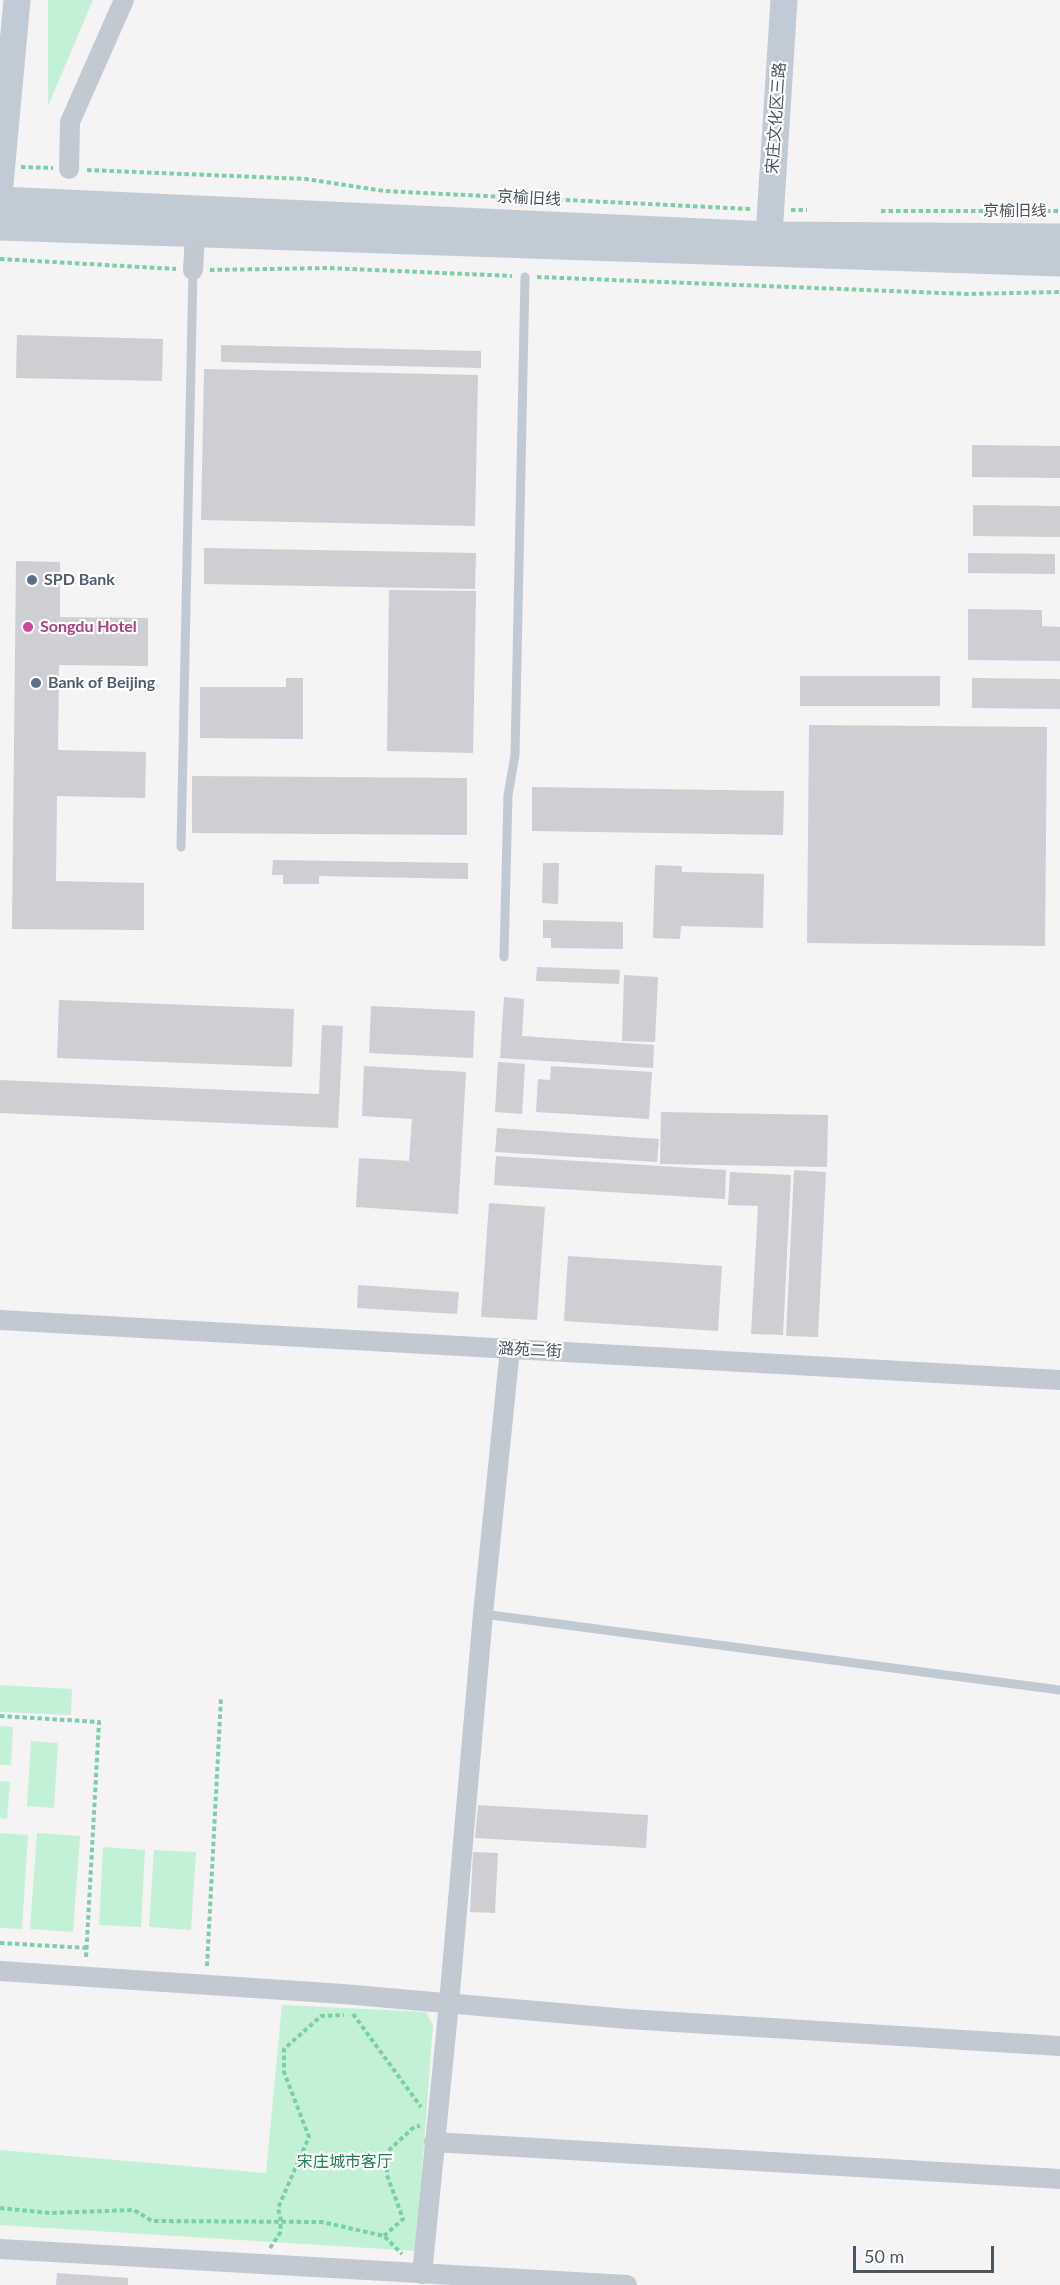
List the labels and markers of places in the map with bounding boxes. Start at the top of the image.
place label: SPD Bank [44,570,115,590]
marker: SPD Bank [25,573,39,587]
place label: Songdu Hotel [40,617,137,637]
marker: Songdu Hotel [21,620,35,634]
place label: Bank of Beijing [48,673,155,693]
marker: Bank of Beijing [29,676,43,690]

